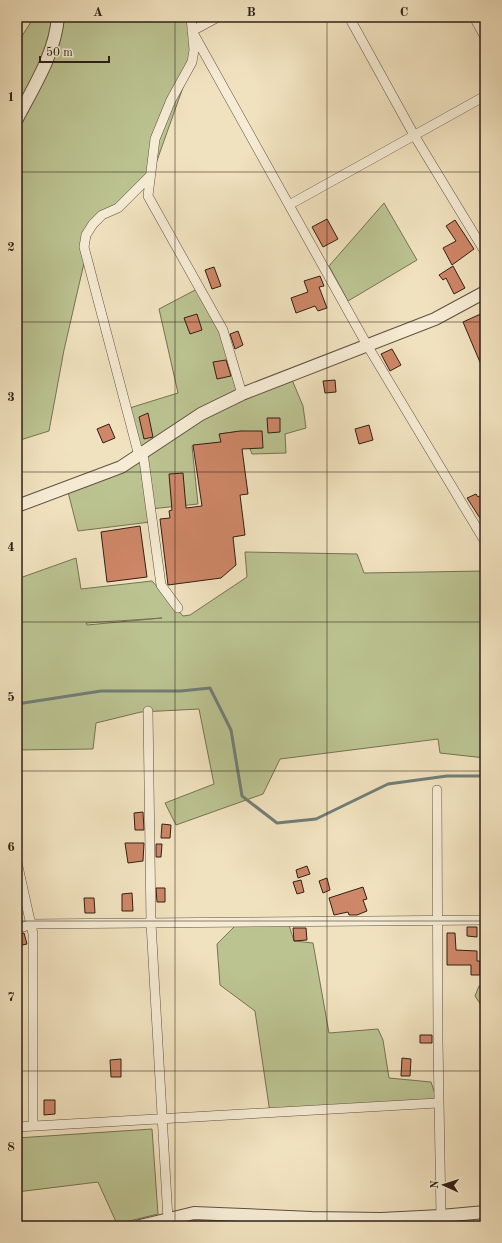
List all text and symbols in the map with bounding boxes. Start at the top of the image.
text: A [93,6,103,19]
text: B [246,6,256,19]
text: C [400,6,408,19]
scale bar [40,38,109,64]
text: 50 m [46,46,73,59]
text: 1 [7,91,15,104]
text: 2 [7,241,15,254]
text: 3 [7,391,15,404]
text: 4 [7,541,15,554]
text: 5 [7,691,15,704]
text: 6 [7,841,15,854]
text: 7 [7,991,15,1004]
text: 8 [7,1141,15,1154]
north arrow [424,1165,464,1205]
text: N [430,1179,441,1189]

